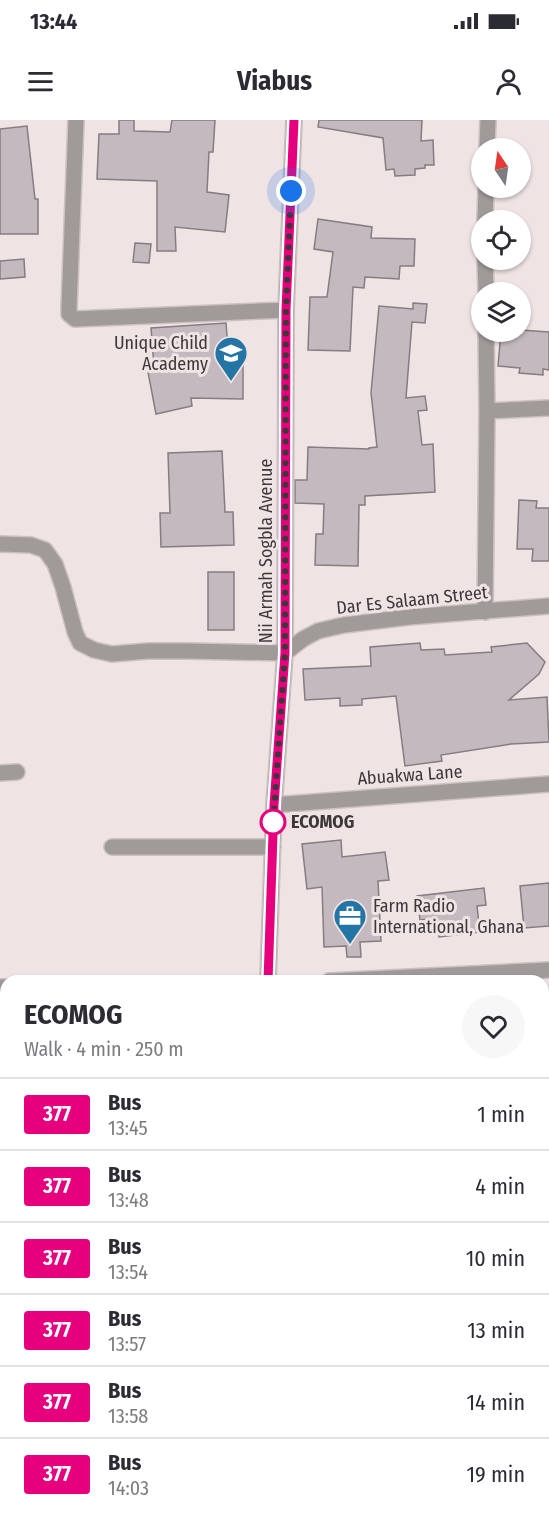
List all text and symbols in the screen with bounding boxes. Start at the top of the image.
text: 13:44 [30,8,77,35]
icon: menu [24,65,57,98]
text: Viabus [237,65,312,97]
icon: person [492,65,525,98]
north arrow [471,138,531,198]
map controls [471,138,531,342]
your location [276,176,306,206]
button: locate [471,210,531,270]
button: layers [471,282,531,342]
place label: Unique Child Academy [114,332,208,375]
school or university icon: Unique Child Academy [213,335,249,382]
street label: Nii Armah Sogbla Avenue [255,459,277,643]
street label: Dar Es Salaam Street [335,581,489,619]
street label: Abuakwa Lane [357,760,463,790]
marker: ECOMOG [260,809,286,835]
place label: ECOMOG [291,811,354,833]
place label: Farm Radio International, Ghana [373,895,524,938]
office icon: Farm Radio International, Ghana [332,898,368,945]
button: heart [462,995,525,1058]
text: ECOMOG [24,998,122,1031]
text: Walk · 4 min · 250 m [24,1037,184,1061]
text: Bus [108,1089,141,1116]
text: 377 [43,1101,71,1127]
text: 1 min [477,1101,525,1128]
text: 13:45 [108,1116,148,1140]
text: Bus [108,1161,141,1188]
text: 377 [43,1173,71,1199]
text: 4 min [475,1173,525,1200]
text: 13:48 [108,1188,149,1212]
text: Bus [108,1233,141,1260]
text: 377 [43,1245,71,1271]
text: 10 min [466,1245,525,1272]
text: 13:54 [108,1260,148,1284]
text: Bus [108,1305,141,1332]
text: 377 [43,1317,71,1343]
text: 13 min [467,1317,525,1344]
text: 13:57 [108,1332,146,1356]
text: Bus [108,1377,141,1404]
text: 377 [43,1389,71,1415]
text: 14 min [467,1389,525,1416]
text: 13:58 [108,1404,148,1428]
text: Bus [108,1449,141,1476]
text: 377 [43,1461,71,1487]
text: 19 min [467,1461,525,1488]
text: 14:03 [108,1476,149,1500]

